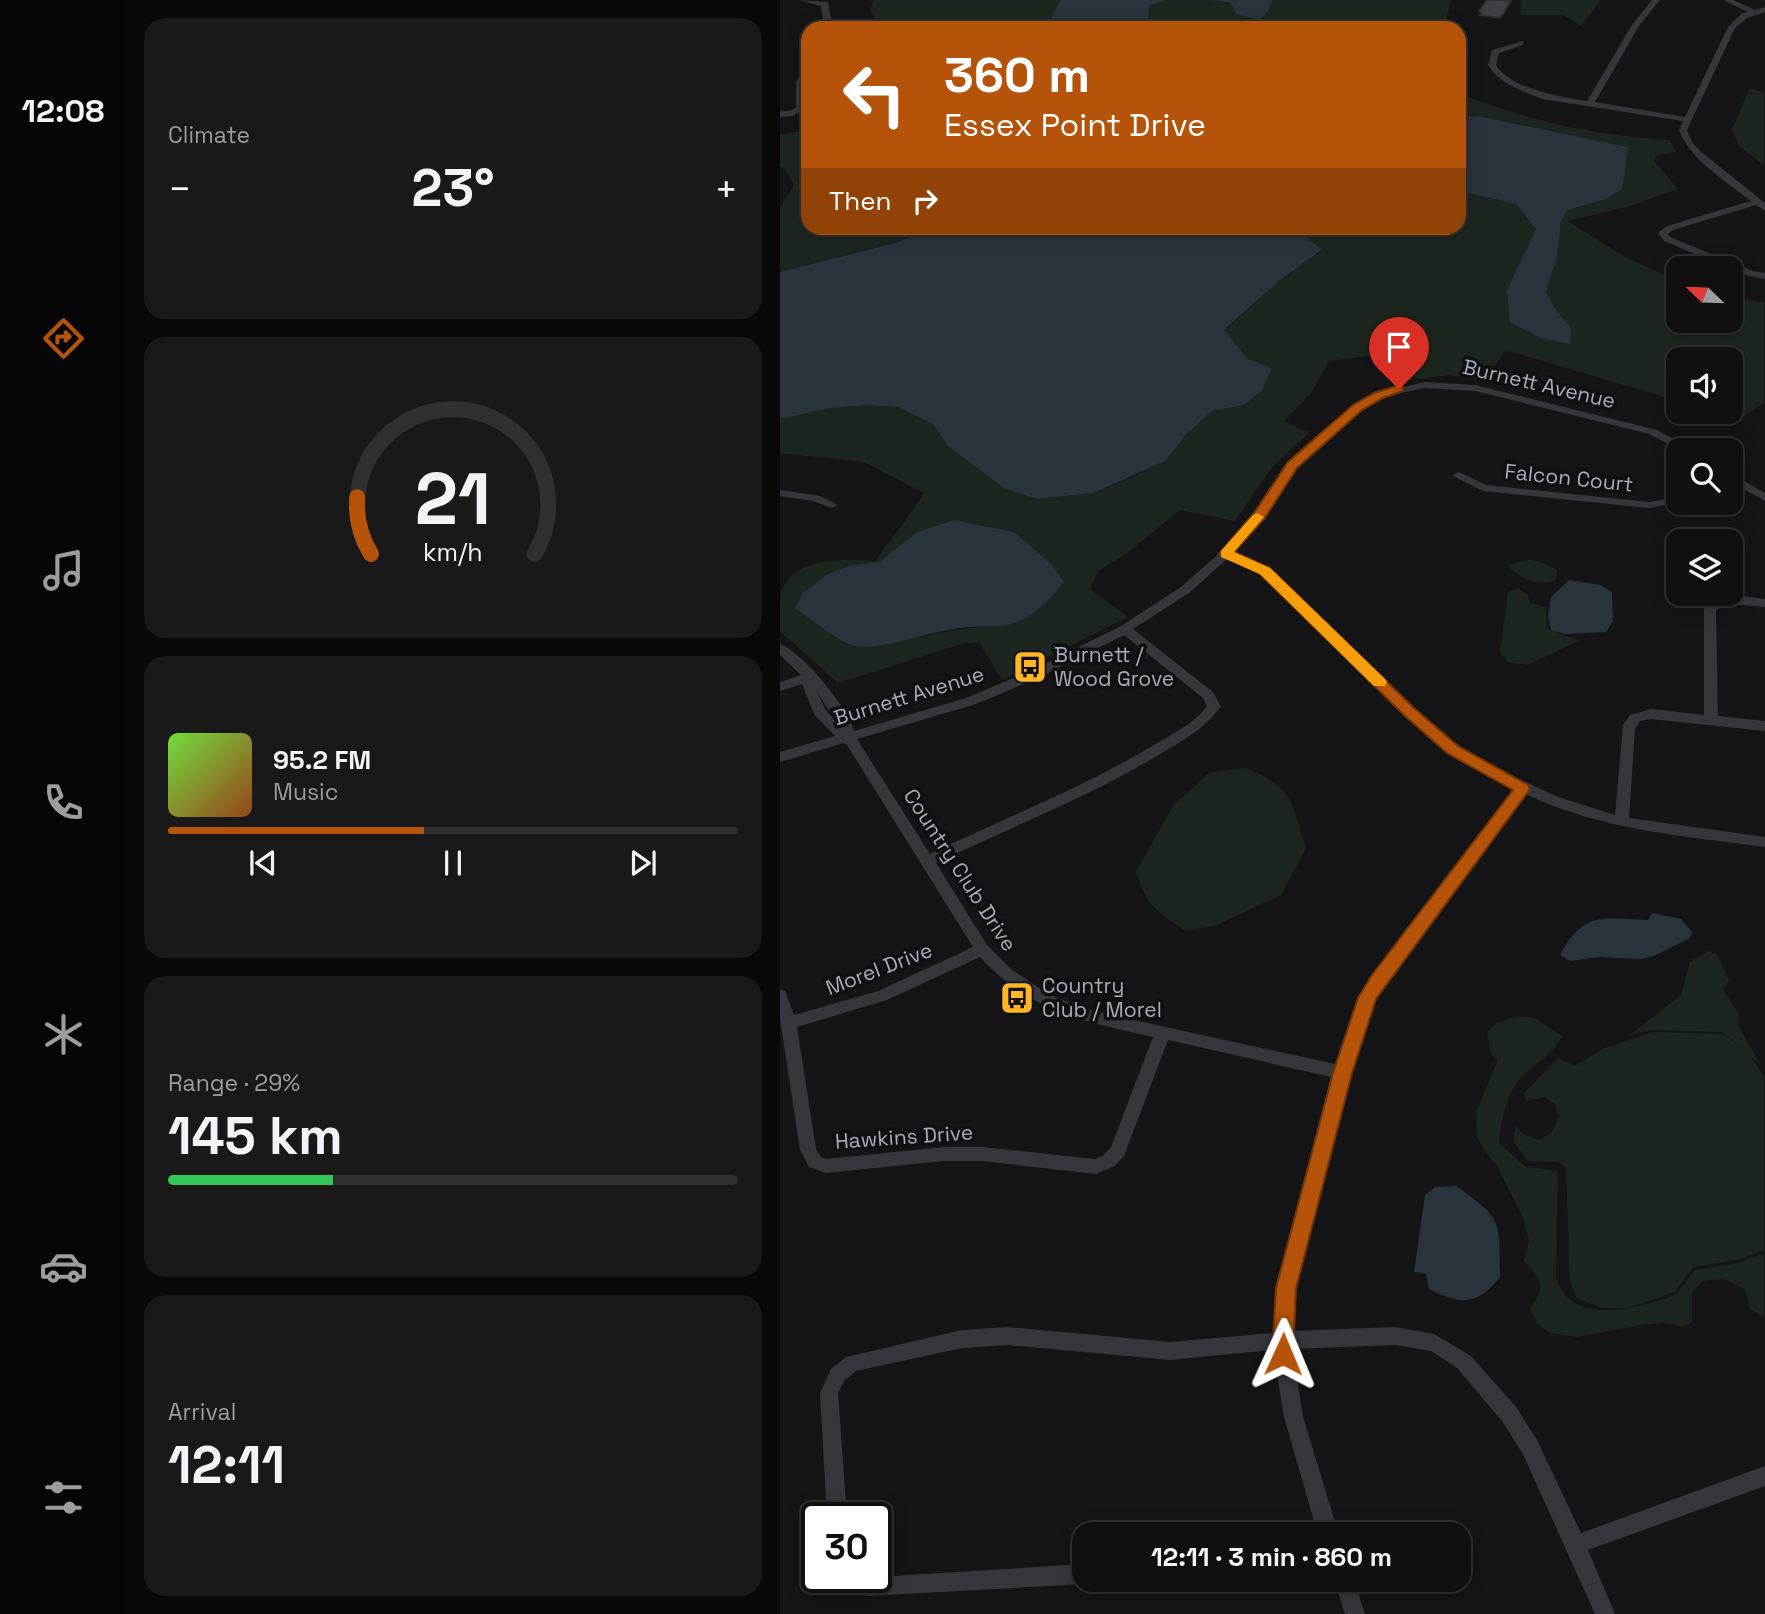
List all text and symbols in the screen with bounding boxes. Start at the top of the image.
text: 360 m [944,44,1090,106]
icon: left [829,49,920,140]
text: 12:08 [22,91,104,131]
text: Essex Point Drive [944,105,1206,145]
text: Climate [168,120,250,150]
text: 23° [412,155,495,221]
text: − [168,165,192,213]
text: + [714,165,738,213]
icon: right [906,182,944,220]
text: Then [829,184,892,218]
north arrow [1666,256,1742,332]
map controls [1666,256,1743,606]
icon: directions [39,314,88,363]
pin [1369,317,1429,389]
icon: arrive [1380,328,1418,366]
button: sound [1666,347,1743,424]
street label: Burnett Avenue [1460,353,1618,414]
button: search [1666,438,1743,515]
text: 21 [415,452,491,545]
street label: Falcon Court [1503,457,1635,498]
button: layers [1666,529,1743,606]
text: km/h [423,536,483,568]
icon: music [39,546,88,595]
place label: Burnett / Wood Grove [1054,641,1174,692]
bus stop icon: Burnett / Wood Grove [1011,648,1049,686]
street label: Burnett Avenue [830,660,987,731]
text: 95.2 FM [273,743,371,777]
text: Music [273,777,338,807]
icon: phone [39,778,88,827]
street label: Country Club Drive [898,783,1023,956]
icon: previous [244,844,282,882]
icon: pause [434,844,472,882]
icon: next [624,844,662,882]
street label: Morel Drive [822,936,936,1001]
place label: Country Club / Morel [1042,972,1162,1023]
bus stop icon: Country Club / Morel [998,979,1036,1017]
icon: climate [39,1010,88,1059]
text: Range · 29% [168,1068,300,1098]
text: 145 km [168,1103,343,1169]
street label: Hawkins Drive [834,1118,974,1155]
icon: car [39,1242,88,1291]
position arrow [1246,1317,1320,1391]
text: Arrival [168,1397,236,1427]
text: 12:11 [168,1432,285,1498]
icon: filters [39,1473,88,1522]
speed limit sign: 30 [801,1502,892,1593]
text: 12:11 · 3 min · 860 m [1151,1540,1392,1574]

